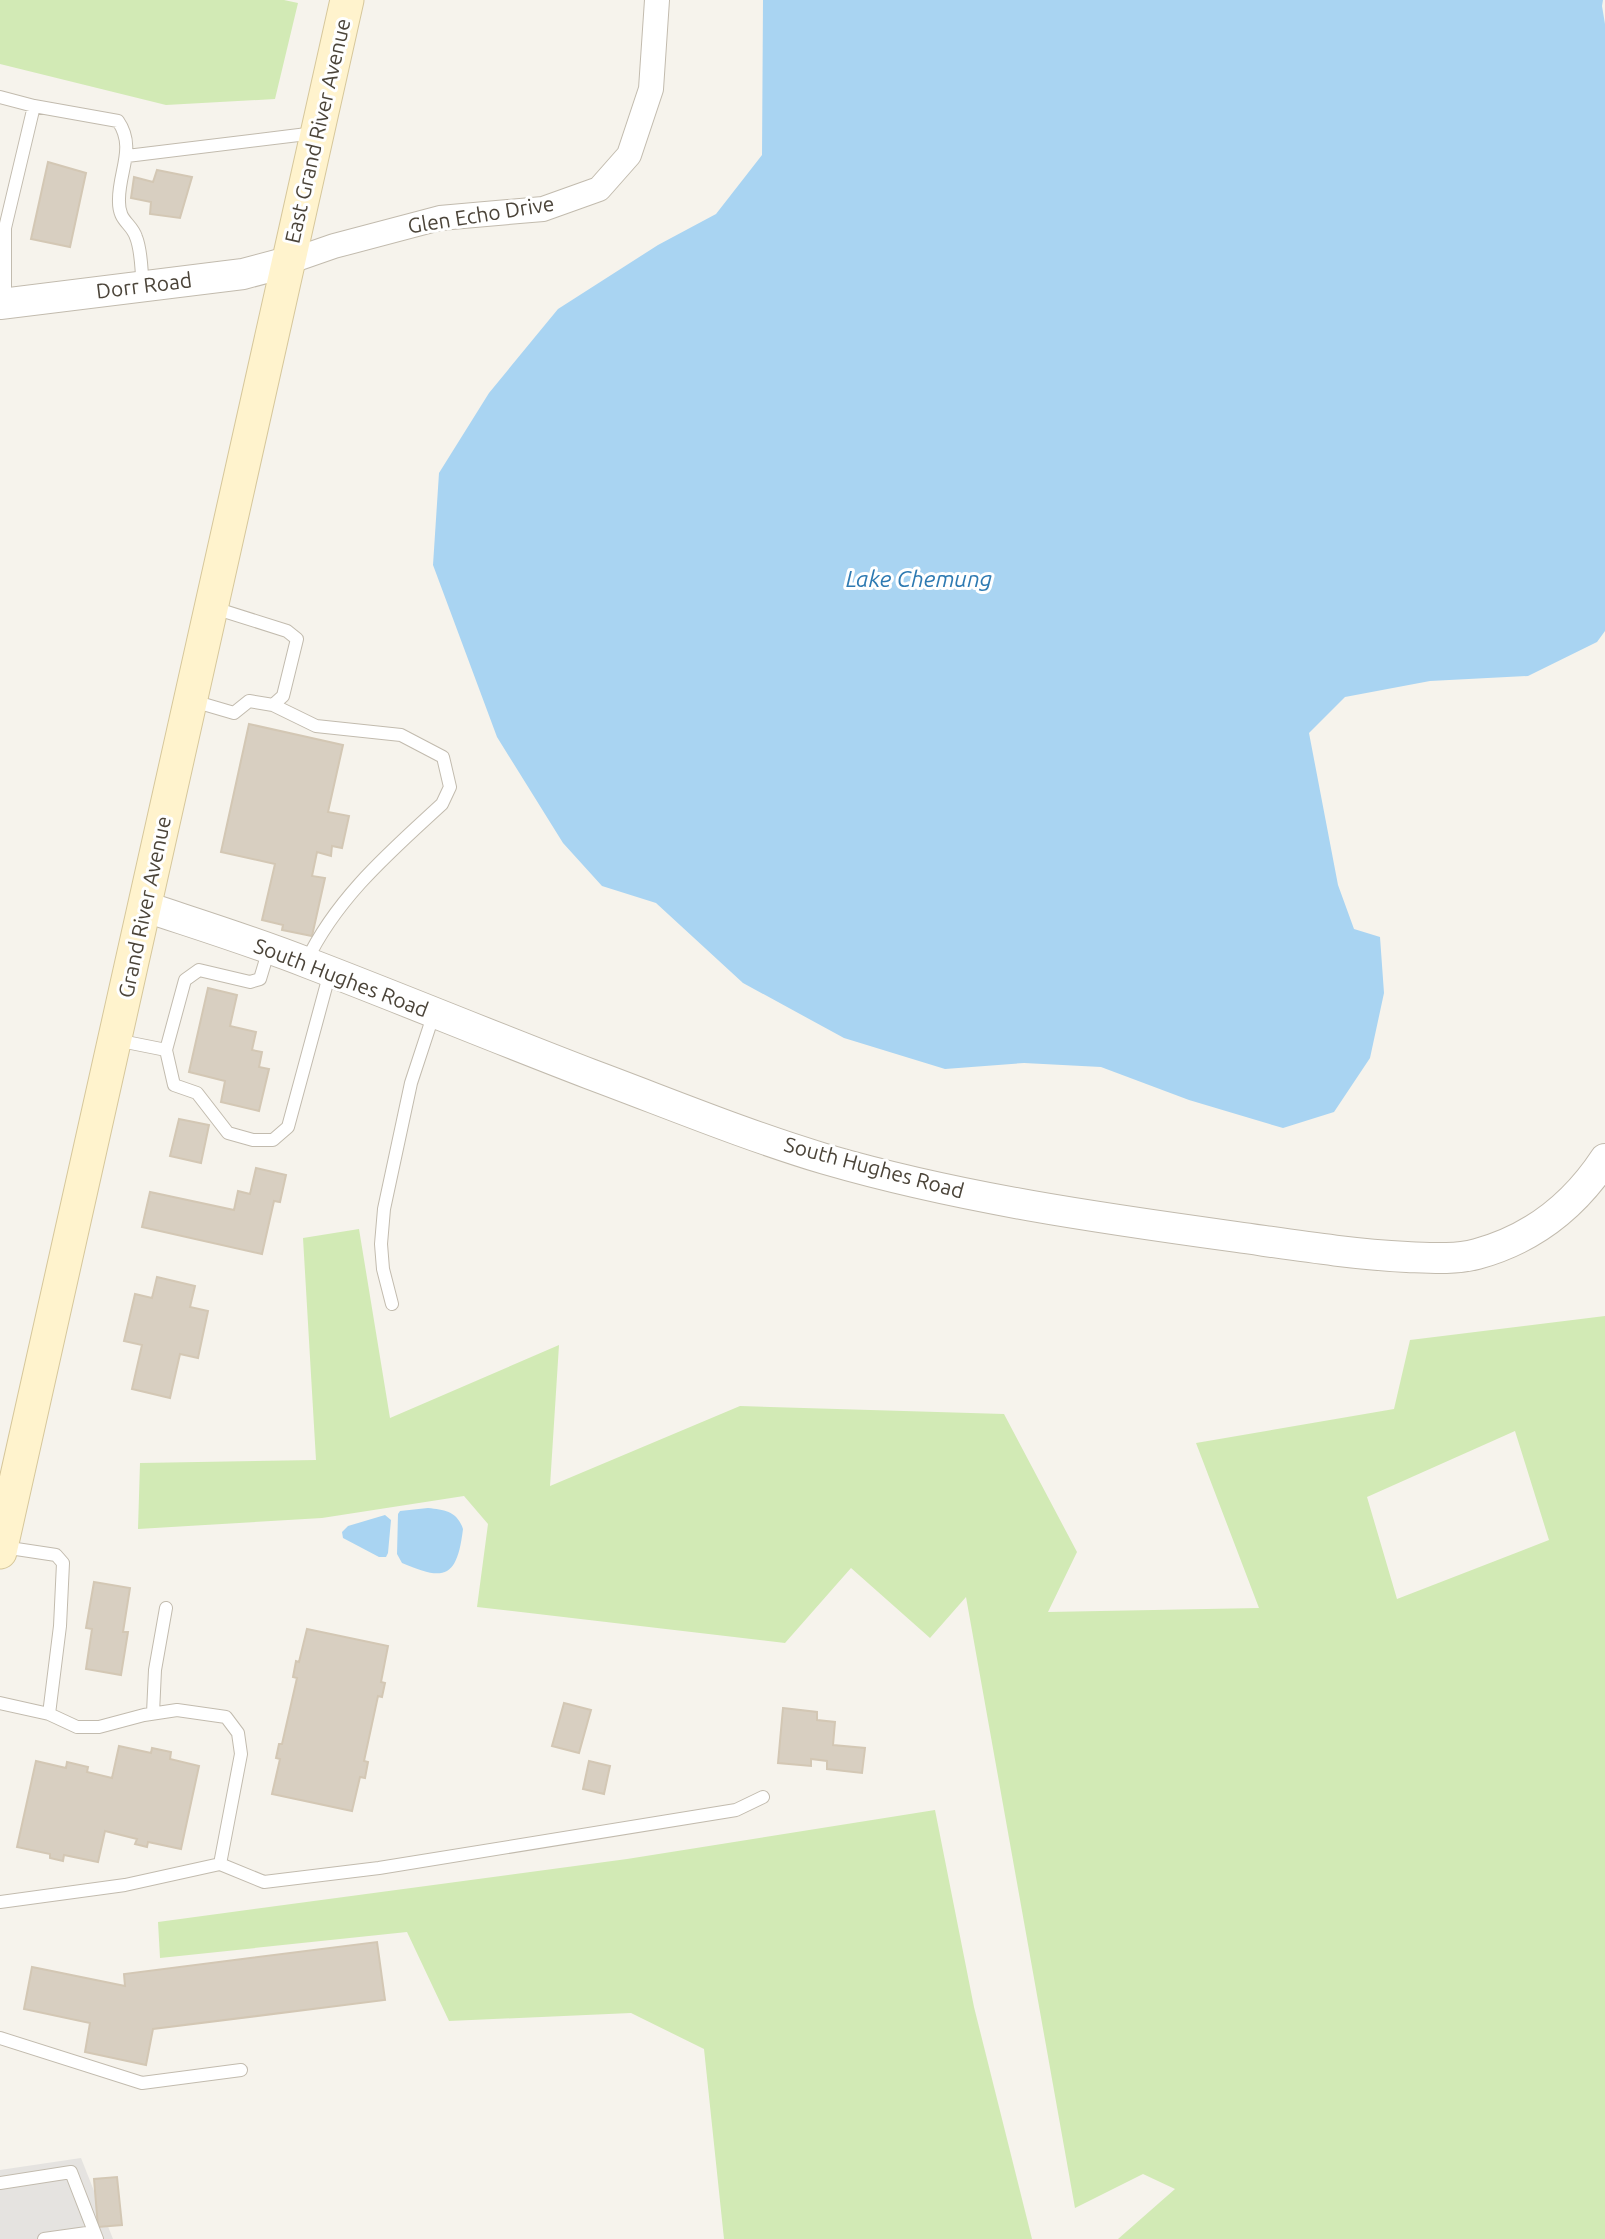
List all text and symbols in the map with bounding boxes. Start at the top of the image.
street label: East Grand River Avenue [279,16,355,246]
street label: Glen Echo Drive [406,191,556,237]
street label: Dorr Road [95,267,193,303]
water label: Lake Chemung [846,566,992,591]
street label: Grand River Avenue [113,814,175,1000]
street label: South Hughes Road [251,933,432,1021]
street label: South Hughes Road [782,1132,967,1203]

